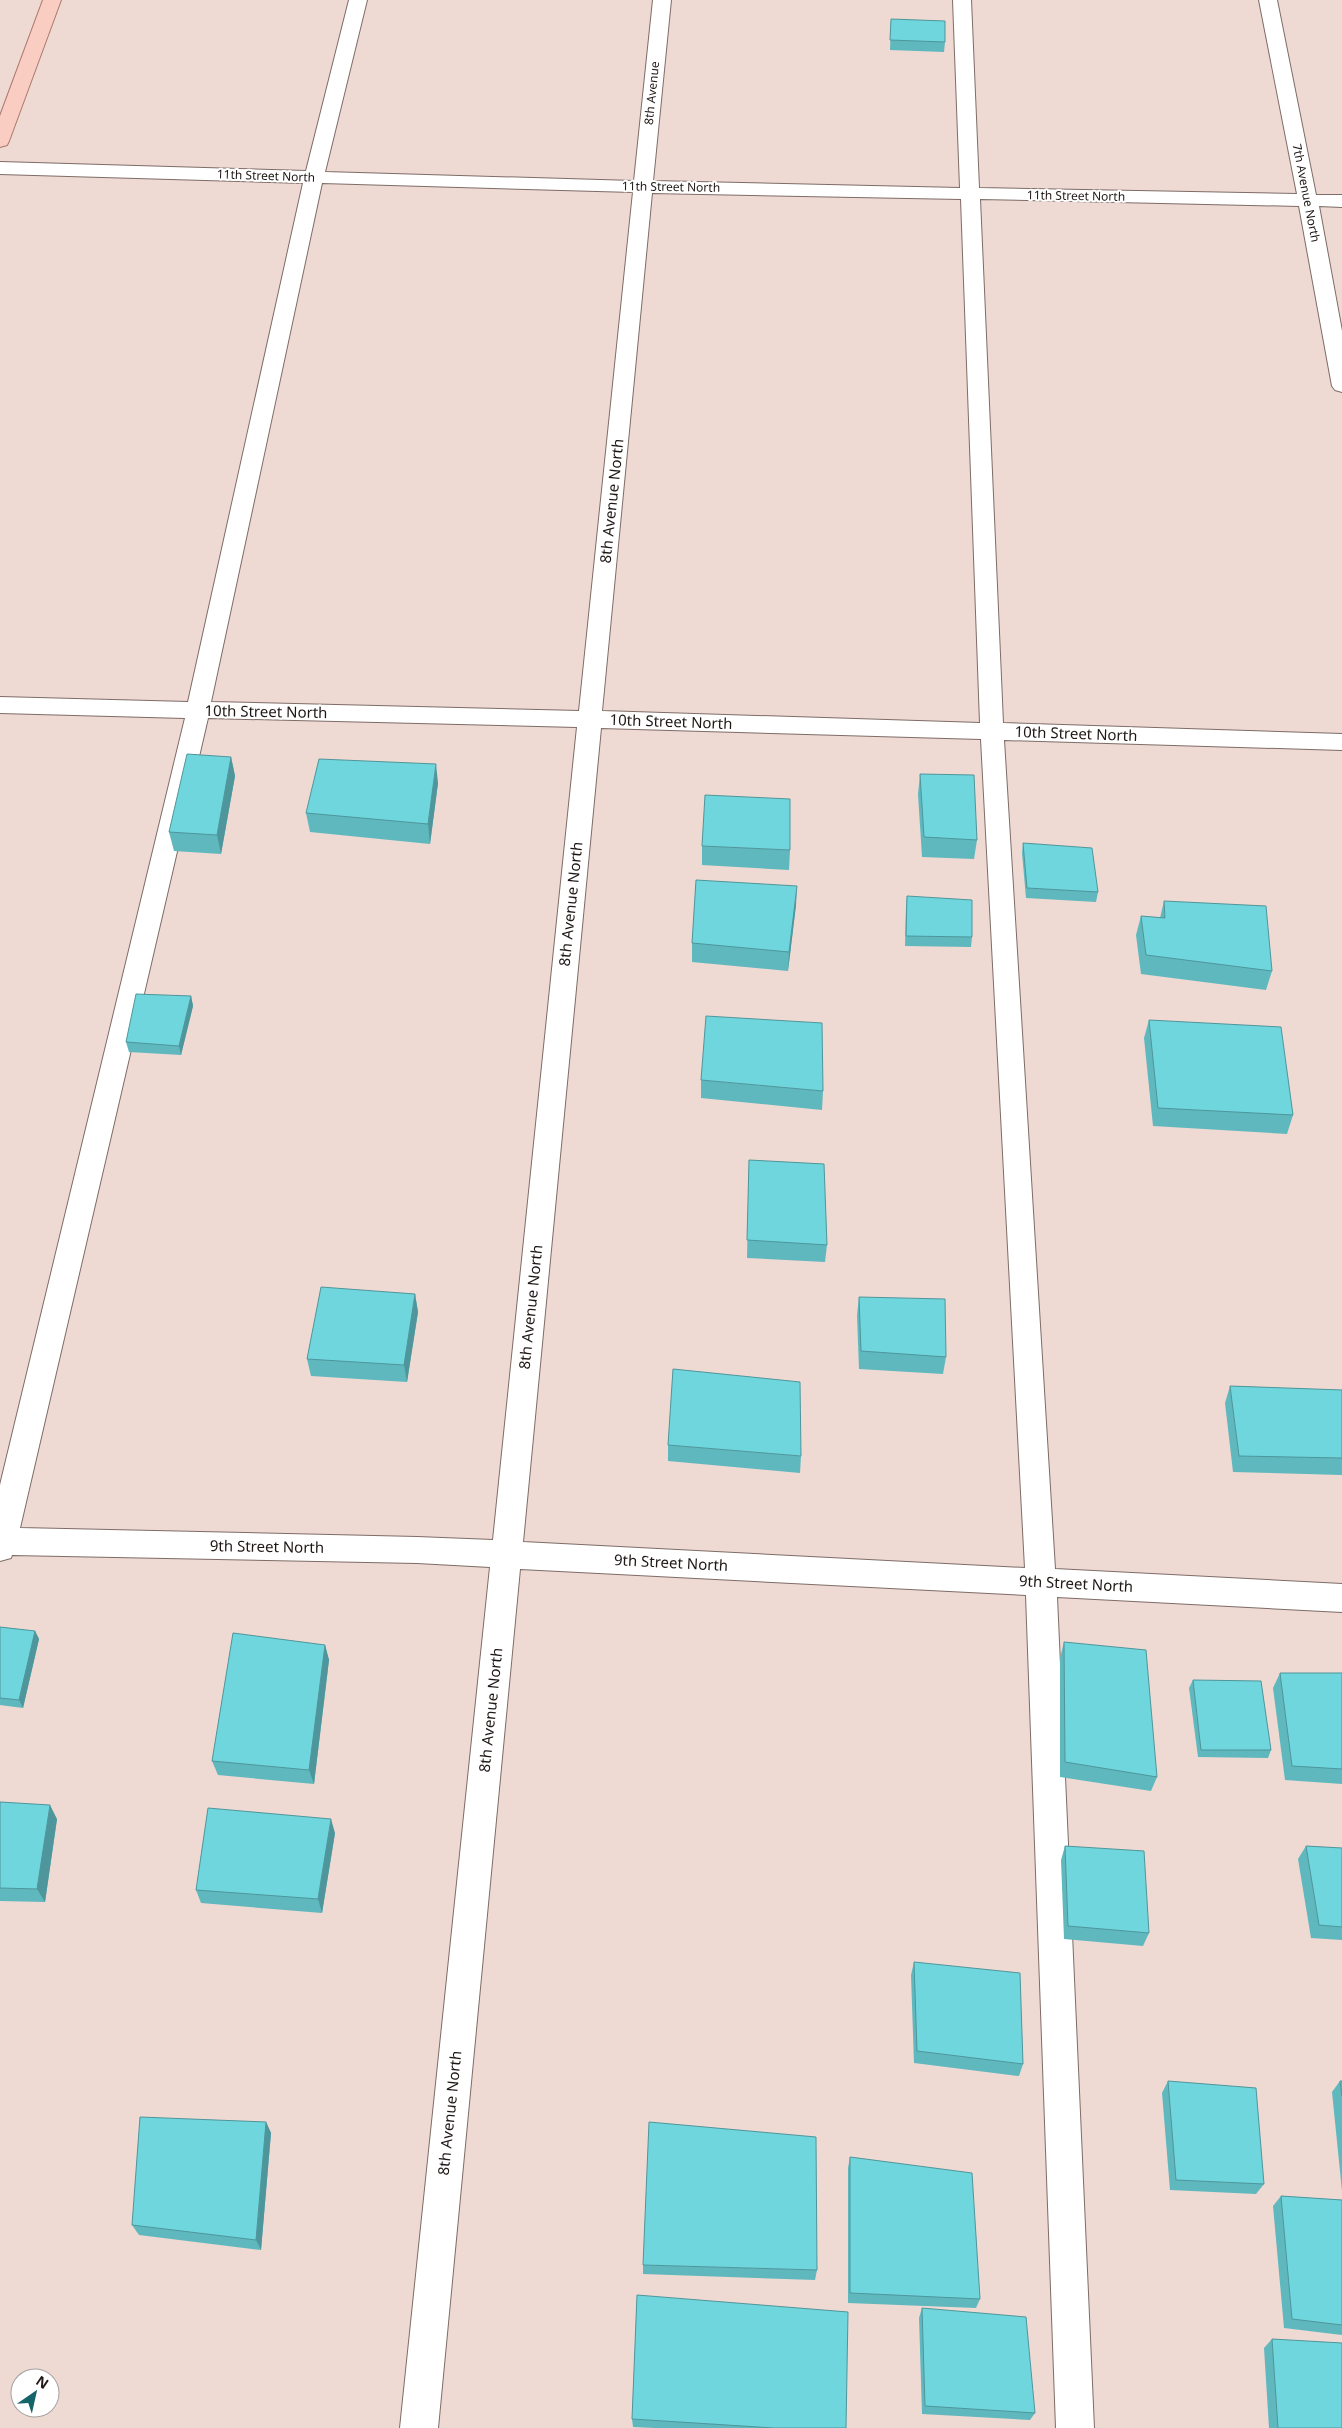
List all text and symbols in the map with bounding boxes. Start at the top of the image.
street label: 8th Avenue [640,60,663,126]
street label: 7th Avenue North [1289,142,1324,244]
street label: 11th Street North [217,165,315,186]
street label: 11th Street North [622,177,720,196]
street label: 11th Street North [1027,186,1125,205]
street label: 8th Avenue North [595,438,627,564]
street label: 10th Street North [204,700,328,722]
street label: 10th Street North [609,709,733,733]
street label: 10th Street North [1014,721,1138,745]
street label: 8th Avenue North [554,841,586,967]
street label: 8th Avenue North [514,1244,546,1370]
street label: 9th Street North [210,1535,324,1557]
street label: 9th Street North [613,1549,729,1575]
street label: 9th Street North [1018,1570,1134,1596]
street label: 8th Avenue North [474,1647,506,1773]
street label: 8th Avenue North [433,2050,465,2176]
north arrow [10,2368,60,2418]
text: N [33,2371,53,2393]

